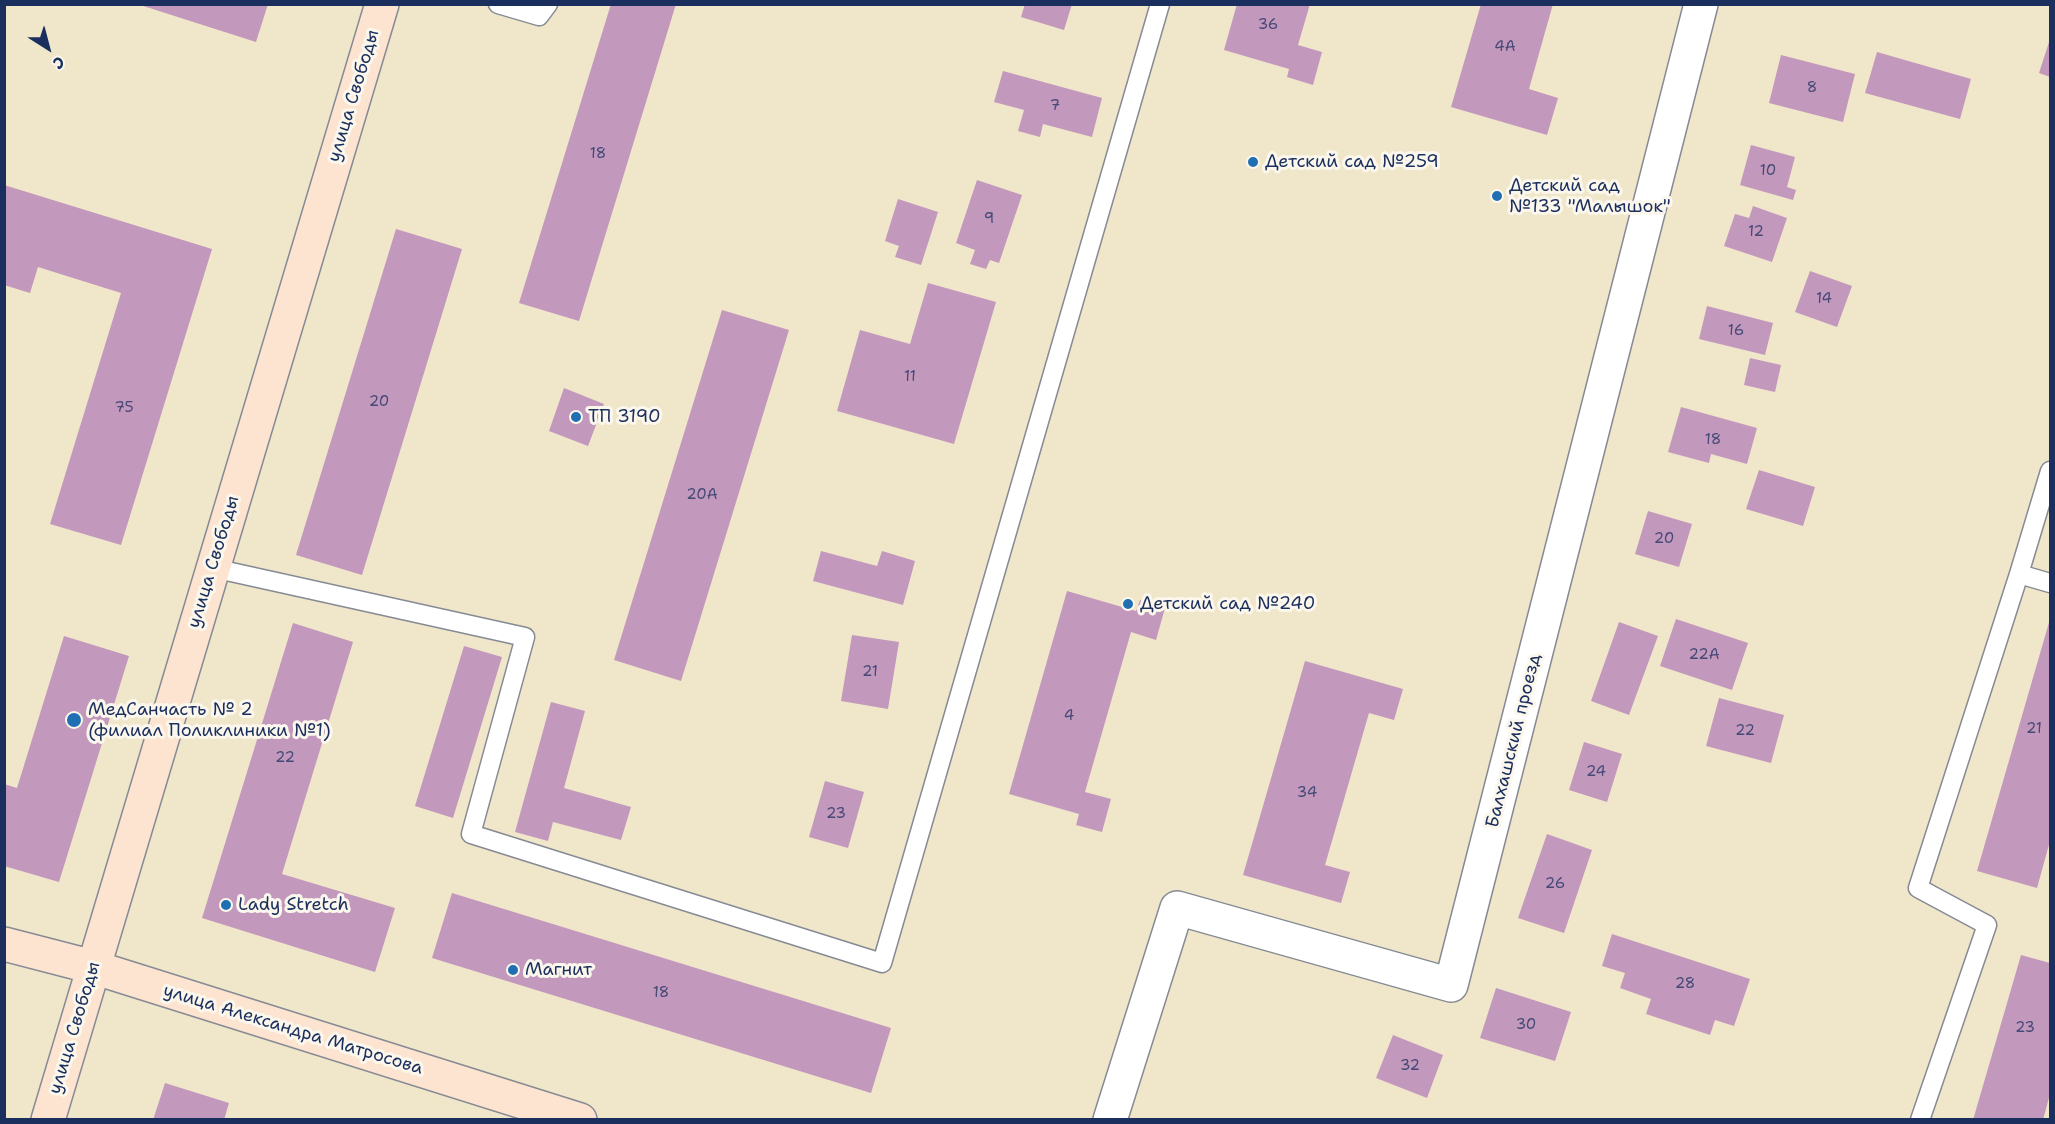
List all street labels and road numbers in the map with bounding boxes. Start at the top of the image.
street label: улица Свободы [324,27,384,165]
street label: улица Свободы [184,493,244,631]
street label: Балхашский проезд [1482,652,1546,830]
street label: улица Свободы [45,959,105,1097]
street label: улица Александра Матросова [161,980,425,1080]

